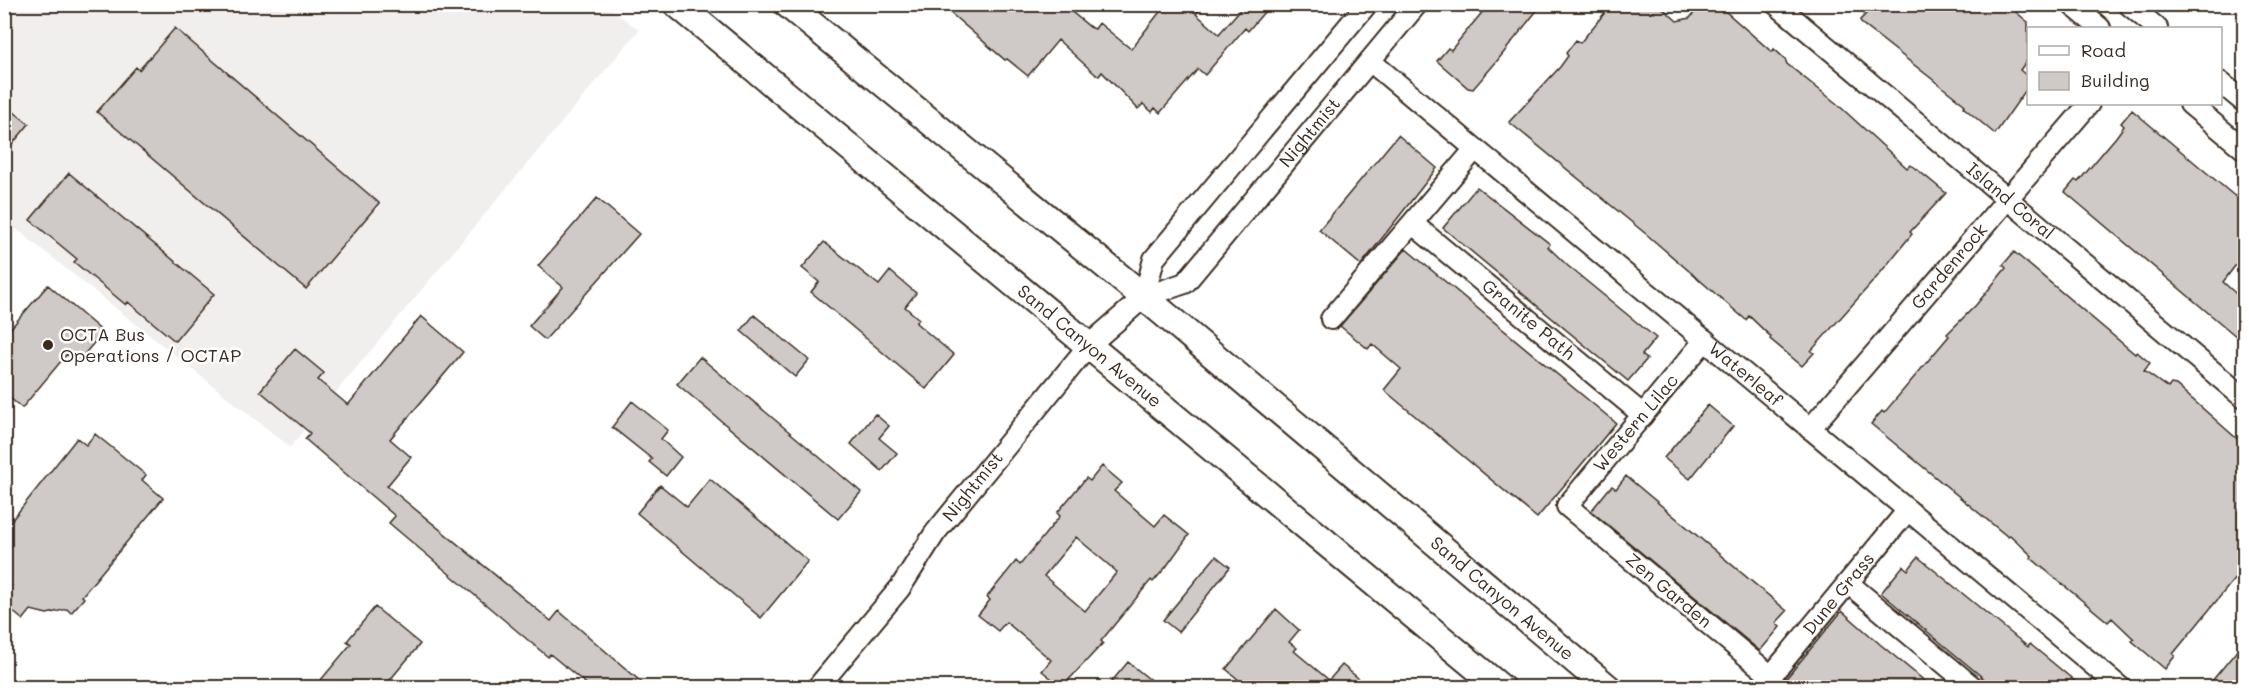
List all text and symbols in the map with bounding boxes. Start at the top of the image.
legend [2027,27,2222,105]
text: Road [2081,38,2126,62]
text: Building [2081,68,2149,92]
street label: Nightmist [1273,92,1345,172]
street label: Island Coral [1962,156,2060,244]
street label: Gardenrock [1905,218,1992,314]
street label: Granite Path [1477,273,1581,365]
street label: Sand Canyon Avenue [1013,279,1167,413]
place label: OCTA Bus Operations / OCTAP [60,322,241,367]
street label: Waterleaf [1704,336,1789,412]
marker: OCTA Bus Operations / OCTAP [41,338,55,352]
street label: Western Lilac [1587,368,1683,476]
street label: Nightmist [936,446,1008,526]
street label: Sand Canyon Avenue [1426,530,1580,665]
street label: Zen Garden [1621,547,1717,633]
street label: Dune Grass [1797,547,1879,639]

